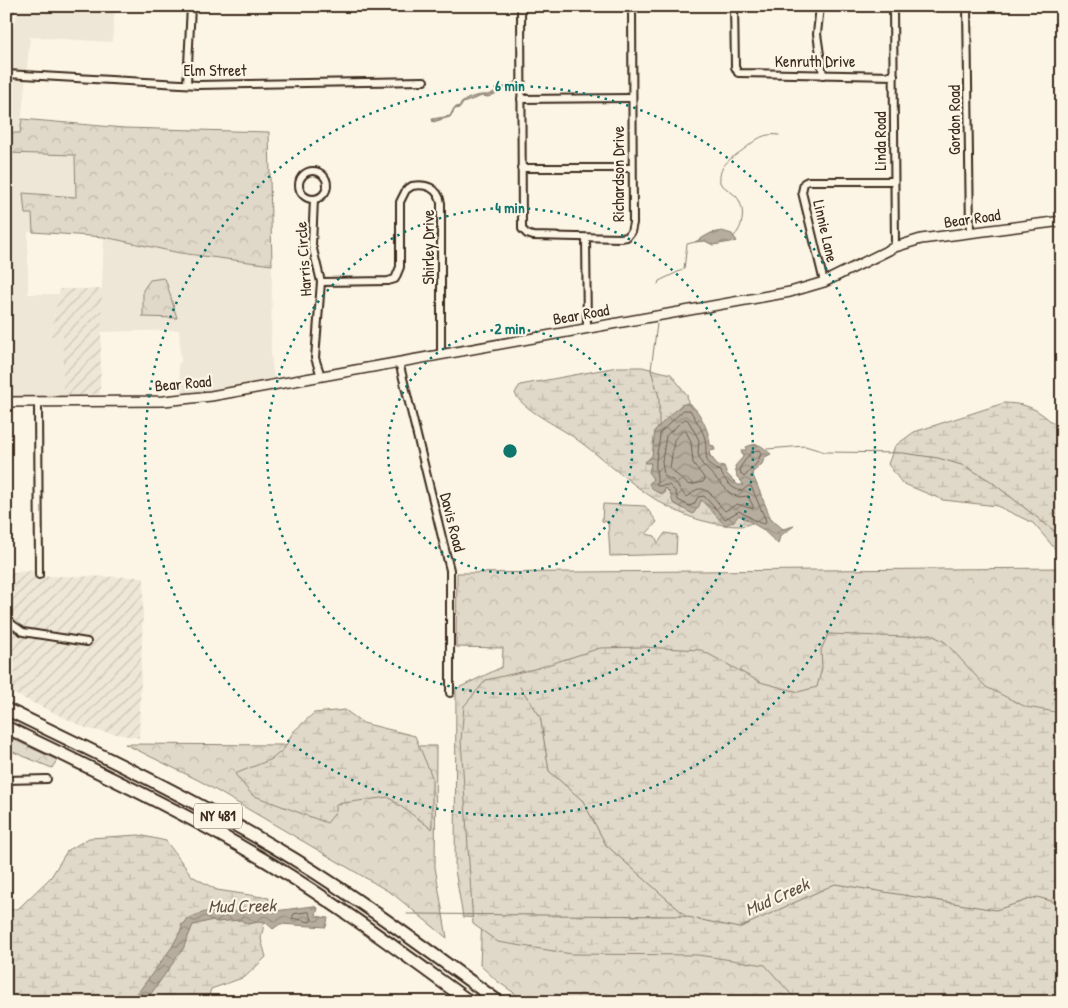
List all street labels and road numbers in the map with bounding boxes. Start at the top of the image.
street label: Kenruth Drive [775,50,856,72]
street label: Elm Street [183,59,247,81]
street label: Gordon Road [943,85,965,155]
street label: Linda Road [869,111,891,171]
street label: Richardson Drive [607,125,629,222]
street label: Linnie Lane [808,198,844,265]
street label: Bear Road [942,203,1002,233]
street label: Shirley Drive [417,209,439,285]
street label: Harris Circle [289,220,317,297]
street label: Bear Road [551,298,611,330]
street label: Bear Road [154,370,212,396]
street label: Davis Road [435,490,471,554]
road number: NY 481 [194,804,242,828]

